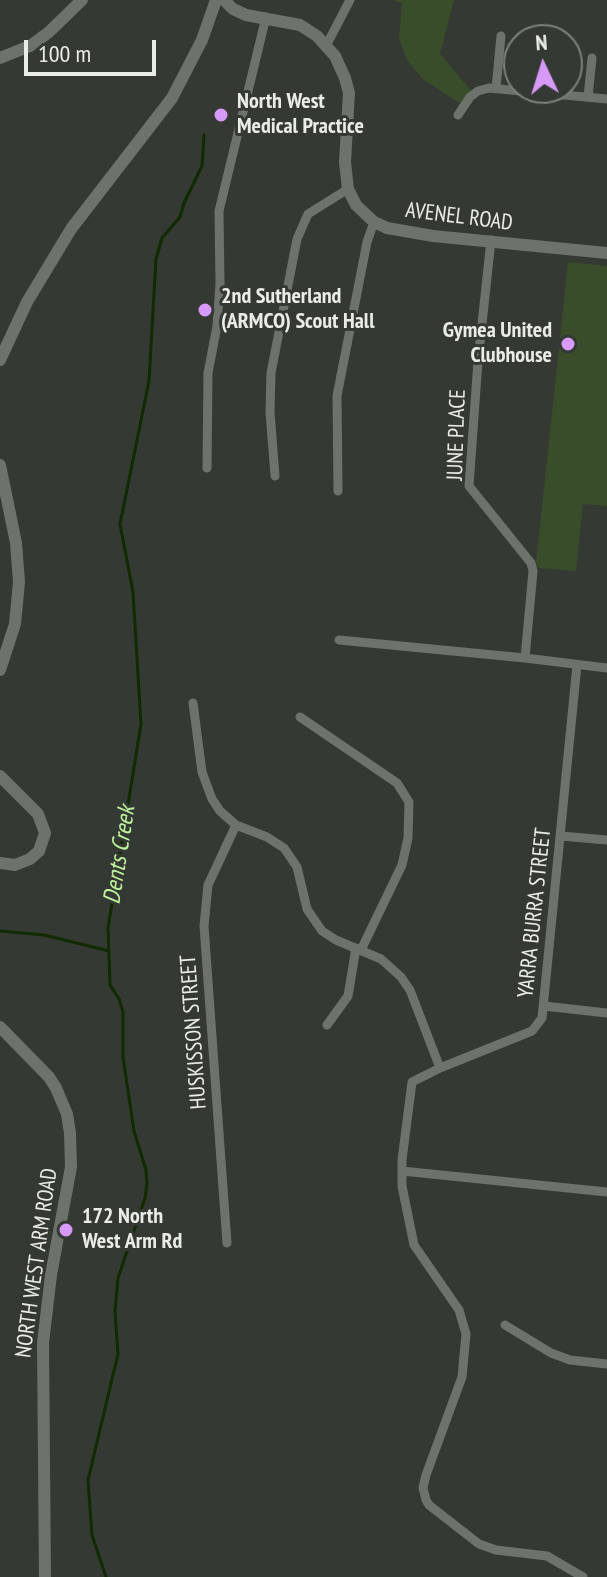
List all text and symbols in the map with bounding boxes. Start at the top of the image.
scale bar [28,24,160,74]
north arrow [503,24,583,104]
text: N [535,28,548,56]
text: 100 m [38,38,91,69]
place label: North West Medical Practice [237,89,364,140]
marker: North West Medical Practice [212,106,230,124]
street label: AVENEL ROAD [404,197,514,237]
place label: 2nd Sutherland (ARMCO) Scout Hall [221,284,374,336]
marker: 2nd Sutherland (ARMCO) Scout Hall [196,301,214,319]
place label: Gymea United Clubhouse [443,318,552,370]
marker: Gymea United Clubhouse [559,335,577,353]
street label: JUNE PLACE [442,389,472,481]
water label: Dents Creek [98,804,142,906]
street label: YARRA BURRA STREET [513,827,557,999]
street label: HUSKISSON STREET [175,954,213,1110]
street label: NORTH WEST ARM ROAD [11,1167,63,1359]
place label: 172 North West Arm Rd [82,1204,182,1256]
marker: 172 North West Arm Rd [57,1221,75,1239]

